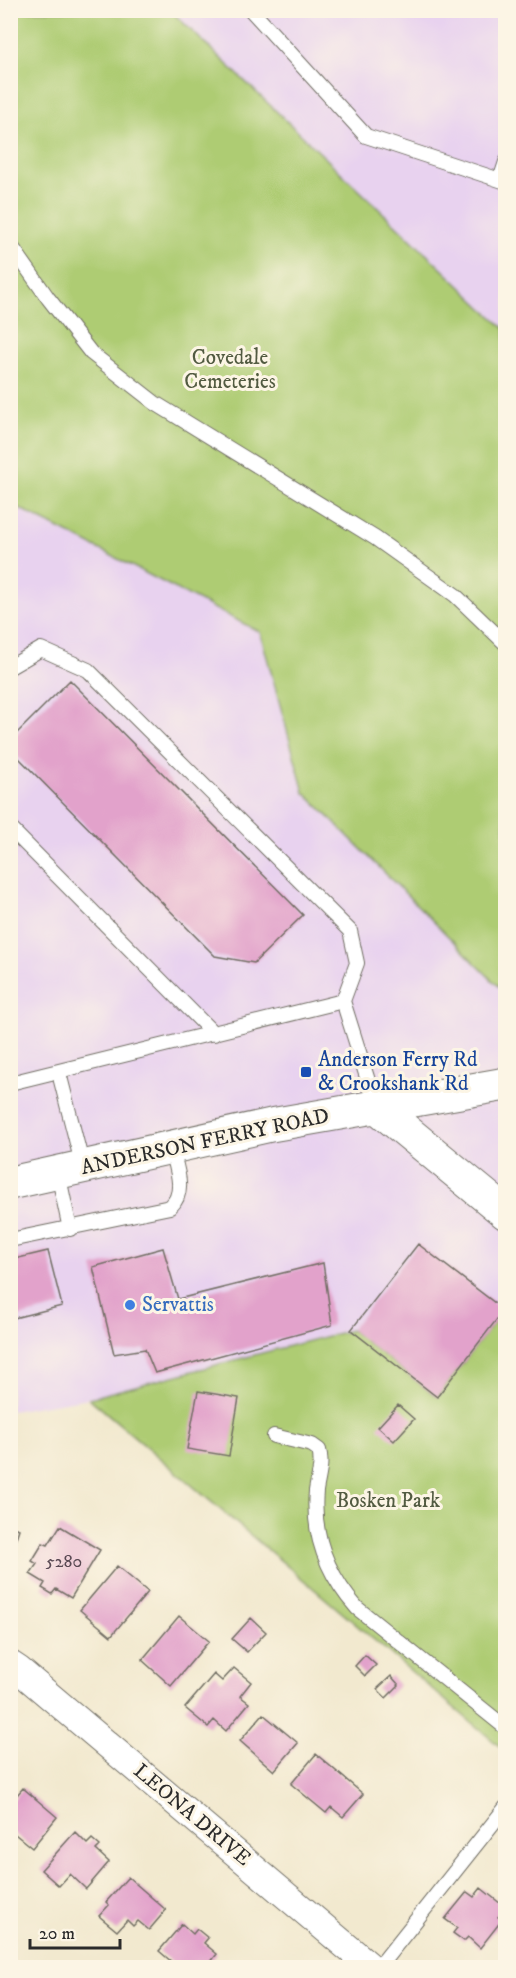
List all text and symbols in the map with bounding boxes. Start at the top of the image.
park label: Covedale Cemeteries [184,345,276,395]
place label: Anderson Ferry Rd & Crookshank Rd [318,1047,478,1097]
marker: Anderson Ferry Rd & Crookshank Rd [299,1065,313,1079]
street label: ANDERSON FERRY ROAD [79,1103,331,1181]
place label: Servattis [142,1292,214,1318]
marker: Servattis [123,1298,137,1312]
park label: Bosken Park [336,1488,441,1514]
house number: 5280 [46,1551,82,1573]
street label: LEONA DRIVE [128,1758,256,1872]
scale bar [30,1912,120,1950]
text: 20 m [39,1923,75,1945]

